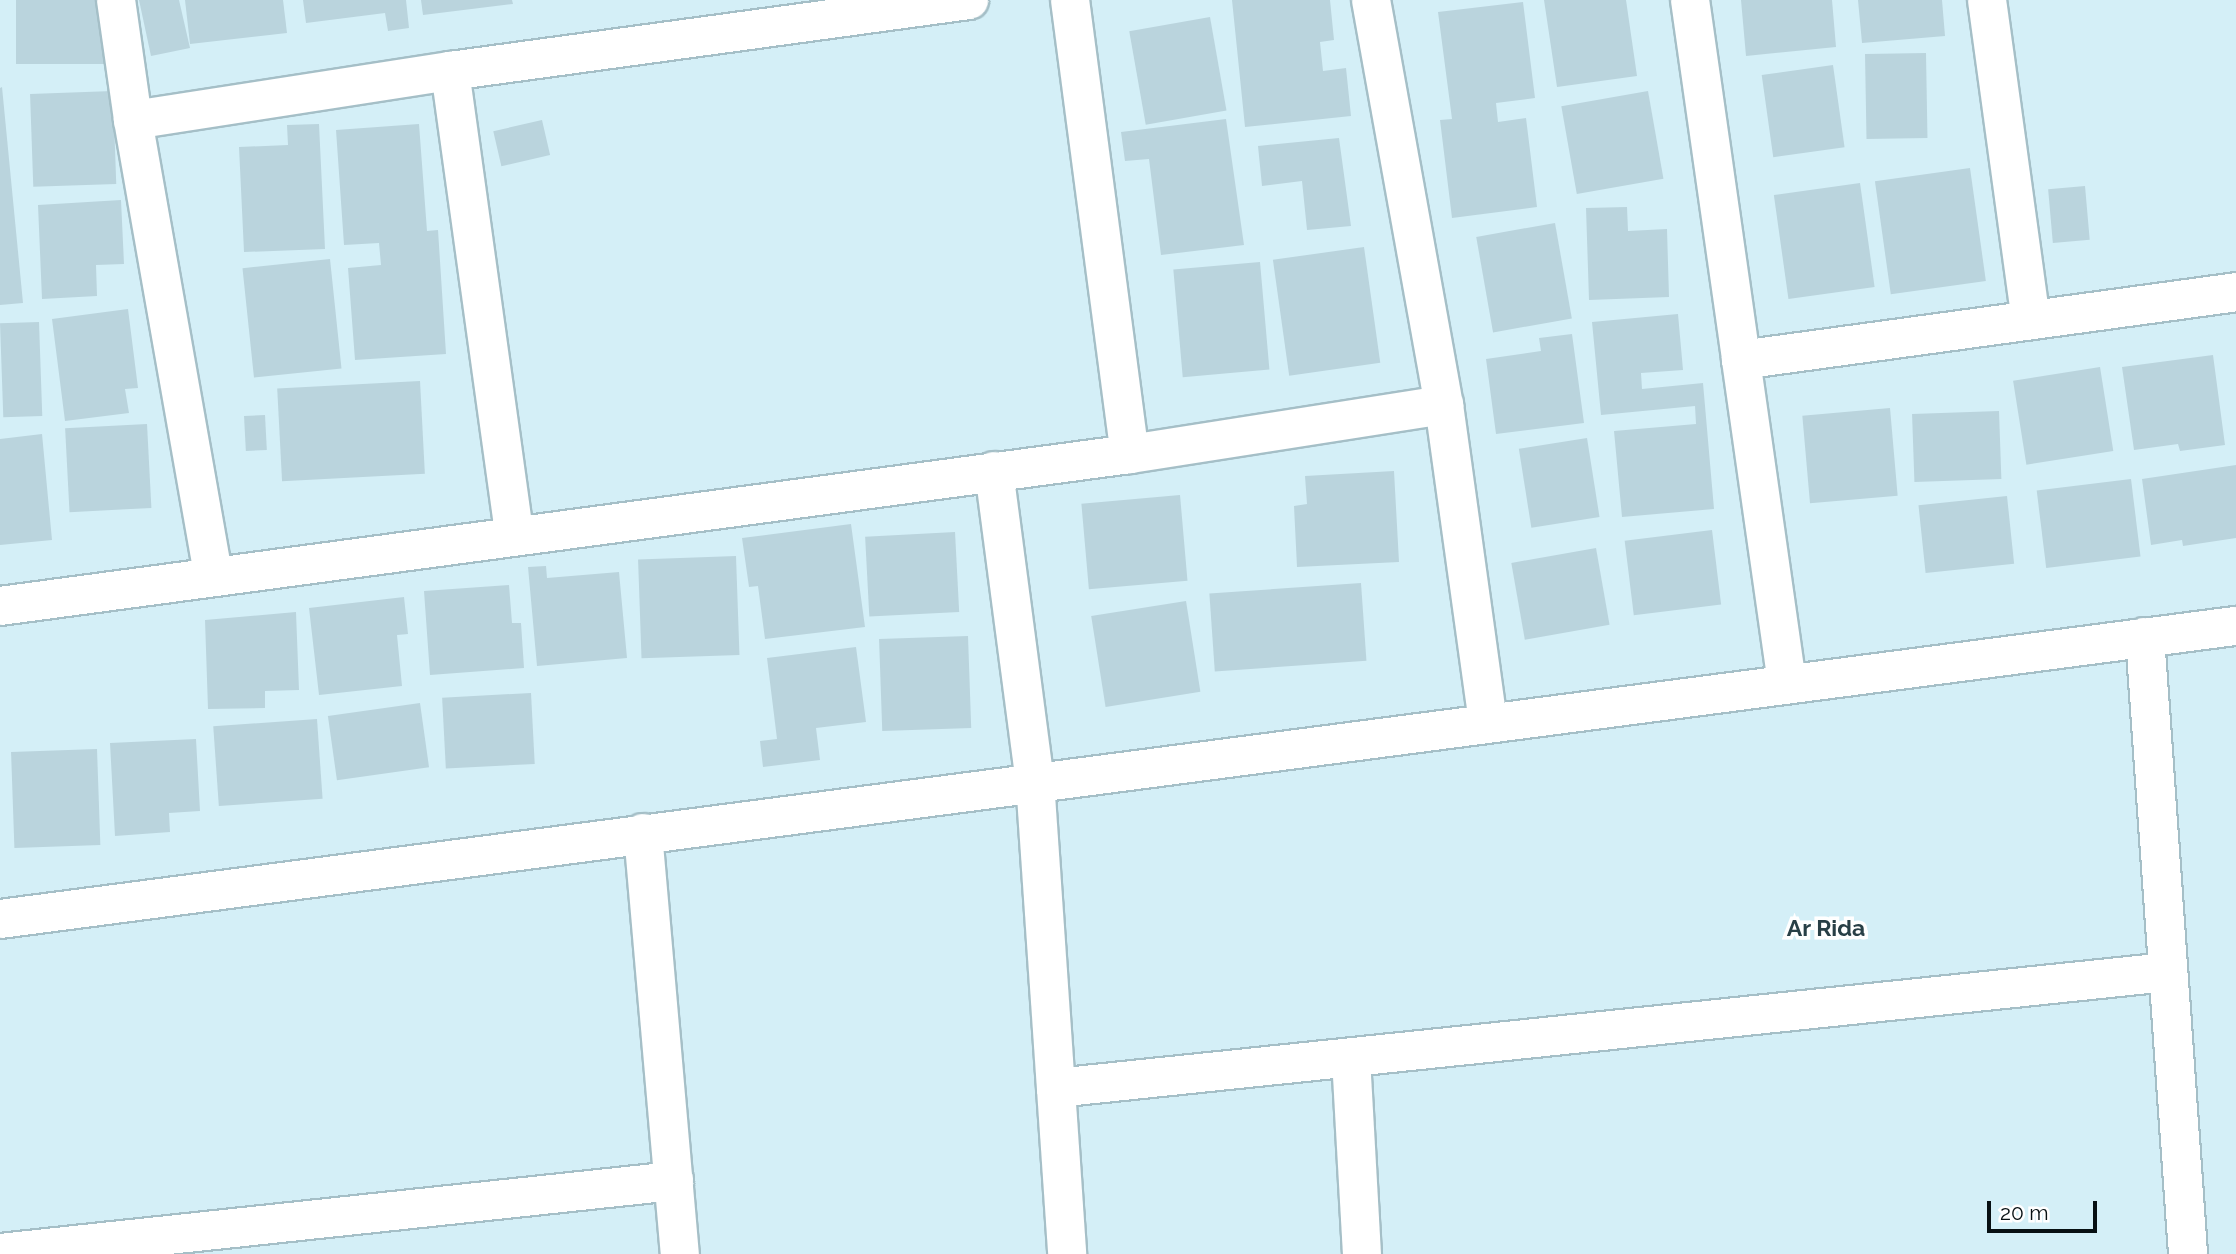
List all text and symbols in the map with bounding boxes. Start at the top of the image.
district label: Ar Rida [1787,914,1865,942]
scale bar [1991,1188,2101,1232]
text: 20 m [2000,1200,2048,1225]

